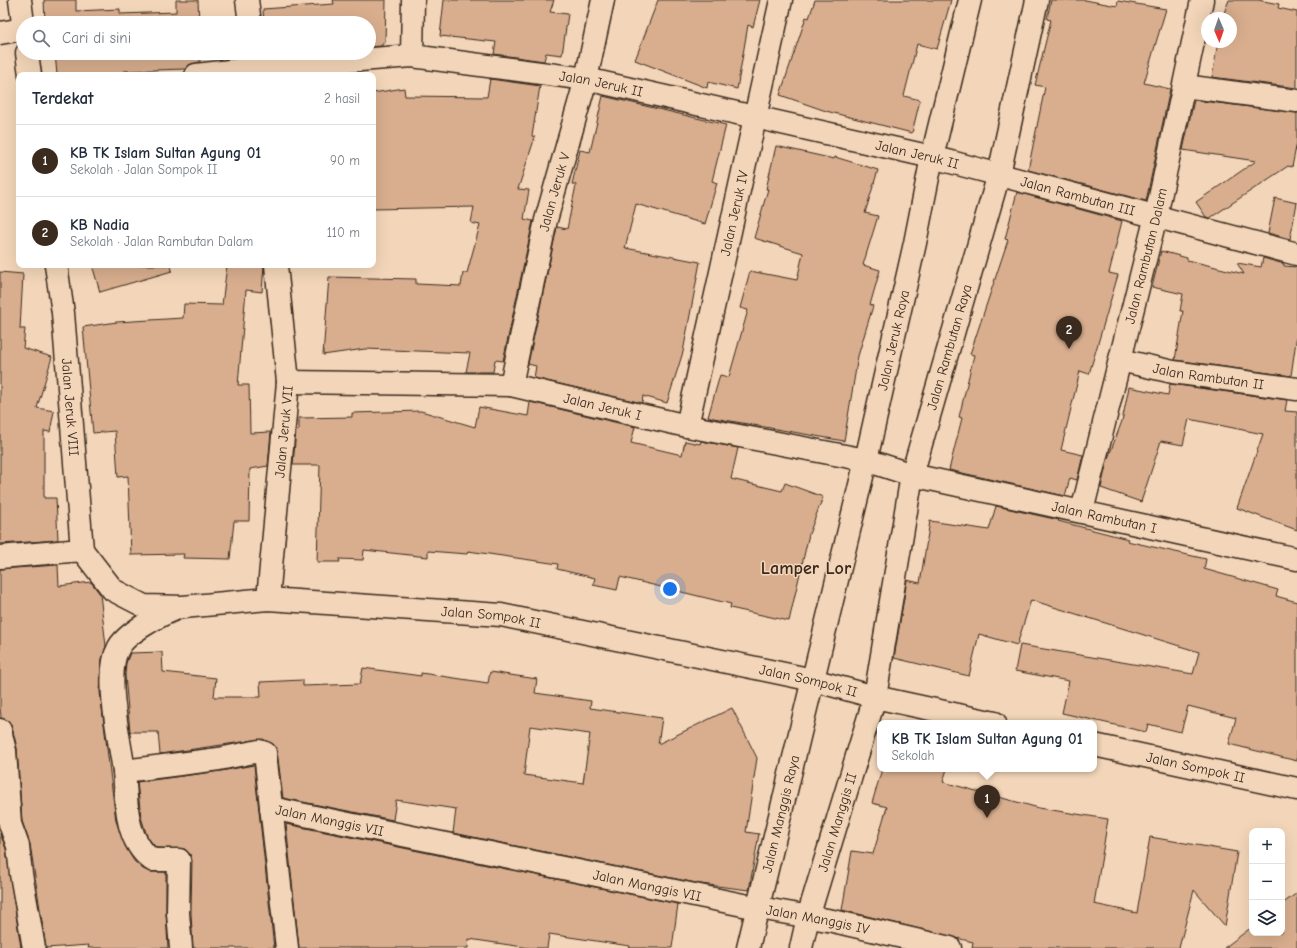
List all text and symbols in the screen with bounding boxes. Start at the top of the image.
north arrow [1201,12,1237,48]
search box [16,16,376,60]
icon: search [30,27,52,49]
text: Cari di sini [62,29,131,47]
street label: Jalan Jeruk II [558,68,644,101]
text: Terdekat [32,89,94,108]
text: 2 hasil [324,91,360,106]
street label: Jalan Jeruk II [874,137,961,173]
text: KB TK Islam Sultan Agung 01 [70,144,261,162]
street label: Jalan Jeruk V [536,150,574,233]
text: 1 [42,153,48,168]
text: 90 m [330,153,360,168]
text: Sekolah · Jalan Sompok II [70,162,217,177]
street label: Jalan Jeruk IV [717,168,752,258]
street label: Jalan Rambutan III [1019,173,1137,220]
street label: Jalan Rambutan Dalam [1121,186,1171,326]
text: KB Nadia [70,216,129,234]
text: 2 [42,225,48,240]
text: 110 m [327,225,360,240]
text: Sekolah · Jalan Rambutan Dalam [70,234,253,249]
street label: Jalan Rambutan Raya [923,282,976,412]
street label: Jalan Jeruk Raya [874,288,913,392]
pin: 2 [1056,316,1082,349]
street label: Jalan Jeruk VIII [58,358,82,457]
street label: Jalan Rambutan II [1151,360,1265,393]
street label: Jalan Jeruk VII [271,385,297,479]
street label: Jalan Jeruk I [562,390,643,424]
street label: Jalan Rambutan I [1050,498,1158,537]
district label: Lamper Lor [761,558,852,579]
your location [660,579,680,599]
street label: Jalan Sompok II [441,603,542,632]
street label: Jalan Sompok II [758,661,859,701]
popup [877,720,1097,772]
text: KB TK Islam Sultan Agung 01 [891,730,1083,748]
text: Sekolah [891,748,935,763]
street label: Jalan Sompok II [1145,749,1246,786]
street label: Jalan Manggis Raya [759,753,803,874]
street label: Jalan Manggis II [814,771,860,874]
pin: 1 [974,785,1000,818]
street label: Jalan Manggis VII [274,801,385,840]
map controls [1249,828,1285,936]
button: + [1249,828,1285,864]
button: − [1249,864,1285,900]
street label: Jalan Manggis VII [591,866,703,905]
button: layers [1249,900,1285,936]
street label: Jalan Manggis IV [765,901,871,938]

